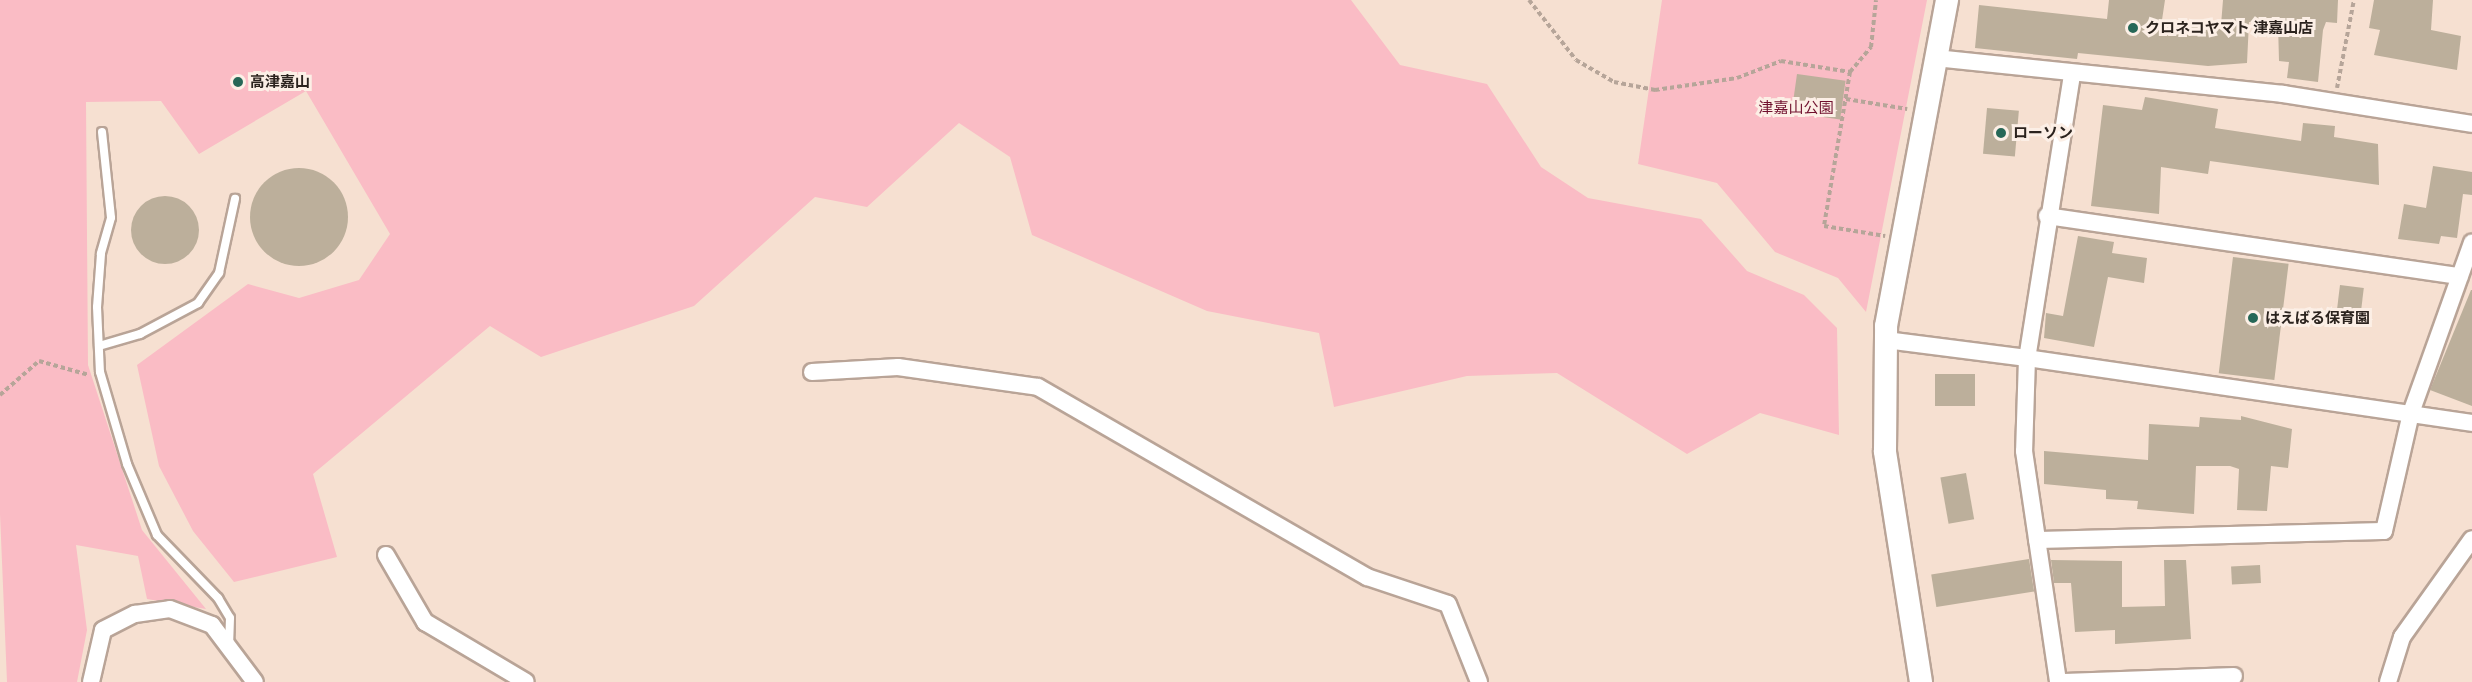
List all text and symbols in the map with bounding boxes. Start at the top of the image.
place label: クロネコヤマト 津嘉山店 [2145,19,2314,37]
marker: クロネコヤマト 津嘉山店 [2126,21,2140,35]
place label: 高津嘉山 [250,73,310,91]
marker: 高津嘉山 [231,75,245,89]
park label: 津嘉山公園 [1759,99,1833,117]
place label: ローソン [2013,124,2073,142]
marker: ローソン [1994,126,2008,140]
place label: はえばる保育園 [2265,309,2370,327]
marker: はえばる保育園 [2246,311,2260,325]

